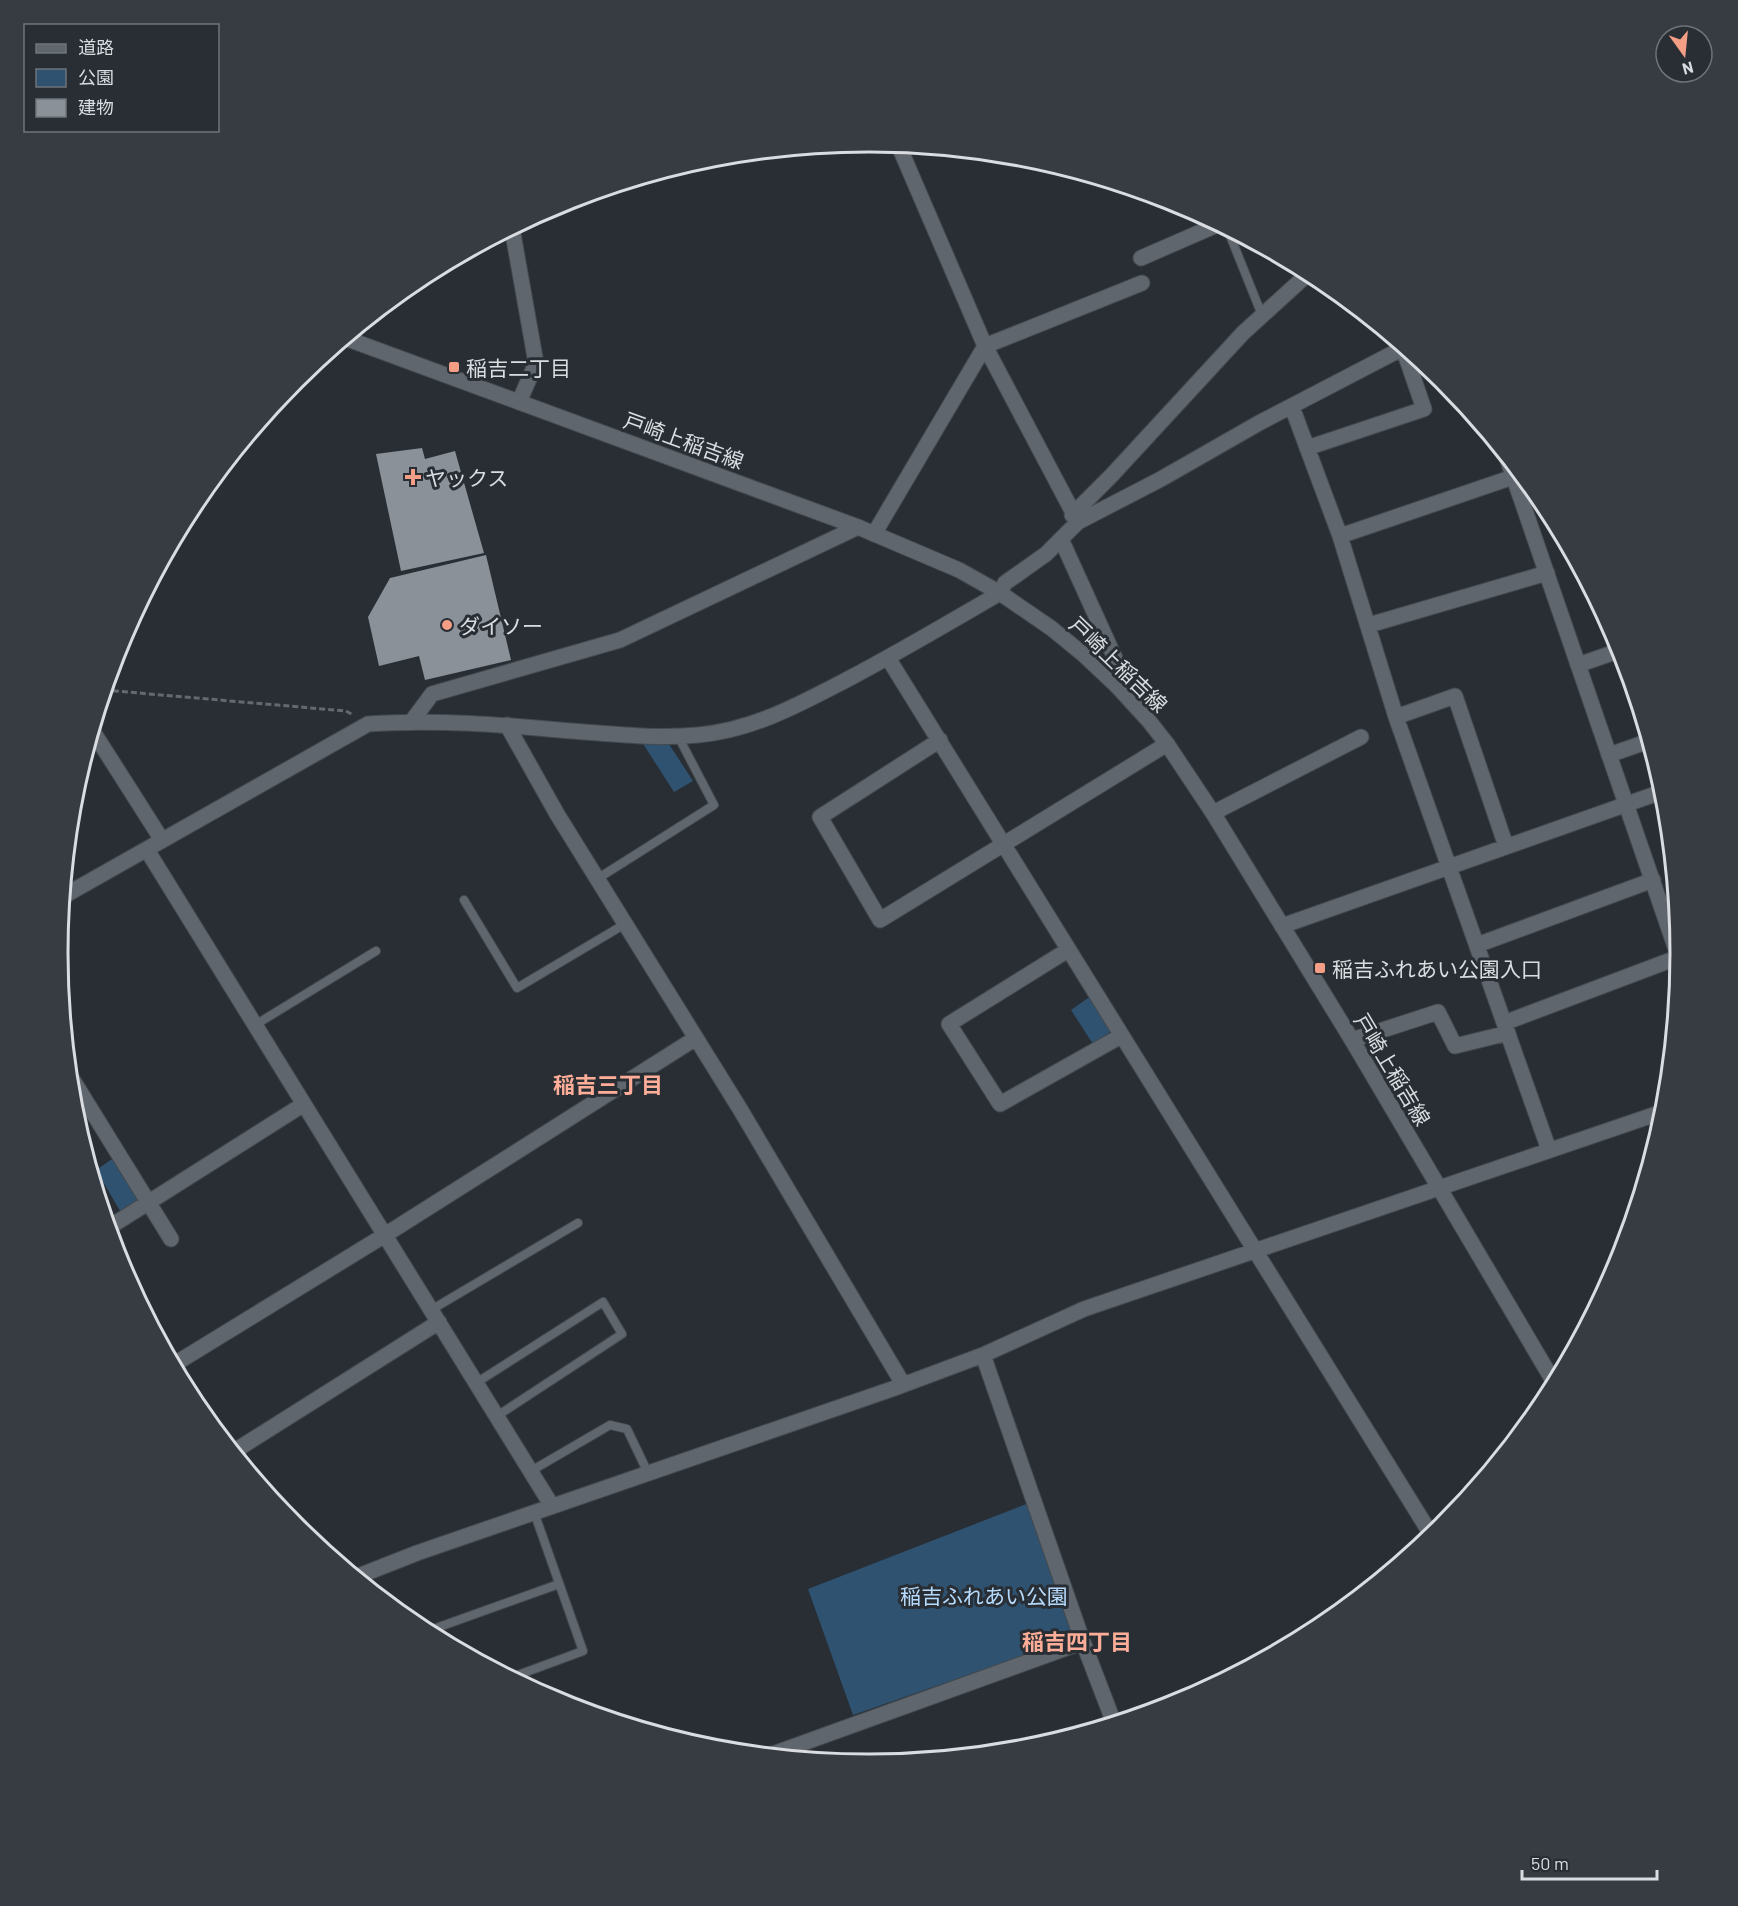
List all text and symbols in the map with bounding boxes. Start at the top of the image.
legend [24,24,219,132]
north arrow [1654,24,1714,84]
text: 道路 [78,36,114,58]
text: N [1680,58,1696,80]
text: 公園 [78,66,114,88]
text: 建物 [78,96,114,118]
place label: 稲吉二丁目 [466,355,571,380]
marker: 稲吉二丁目 [447,360,461,374]
street label: 戸崎上稲吉線 [621,407,747,473]
place label: ヤックス [425,465,508,490]
marker: ヤックス [406,470,420,484]
street label: 戸崎上稲吉線 [1065,611,1173,717]
place label: ダイソー [459,613,543,638]
marker: ダイソー [440,618,454,632]
place label: 稲吉ふれあい公園入口 [1332,956,1542,981]
marker: 稲吉ふれあい公園入口 [1313,961,1327,975]
street label: 戸崎上稲吉線 [1350,1009,1436,1129]
district label: 稲吉三丁目 [553,1071,663,1097]
park label: 稲吉ふれあい公園 [900,1583,1068,1608]
district label: 稲吉四丁目 [1022,1628,1132,1654]
scale bar [1522,1843,1657,1881]
text: 50 m [1531,1852,1569,1874]

